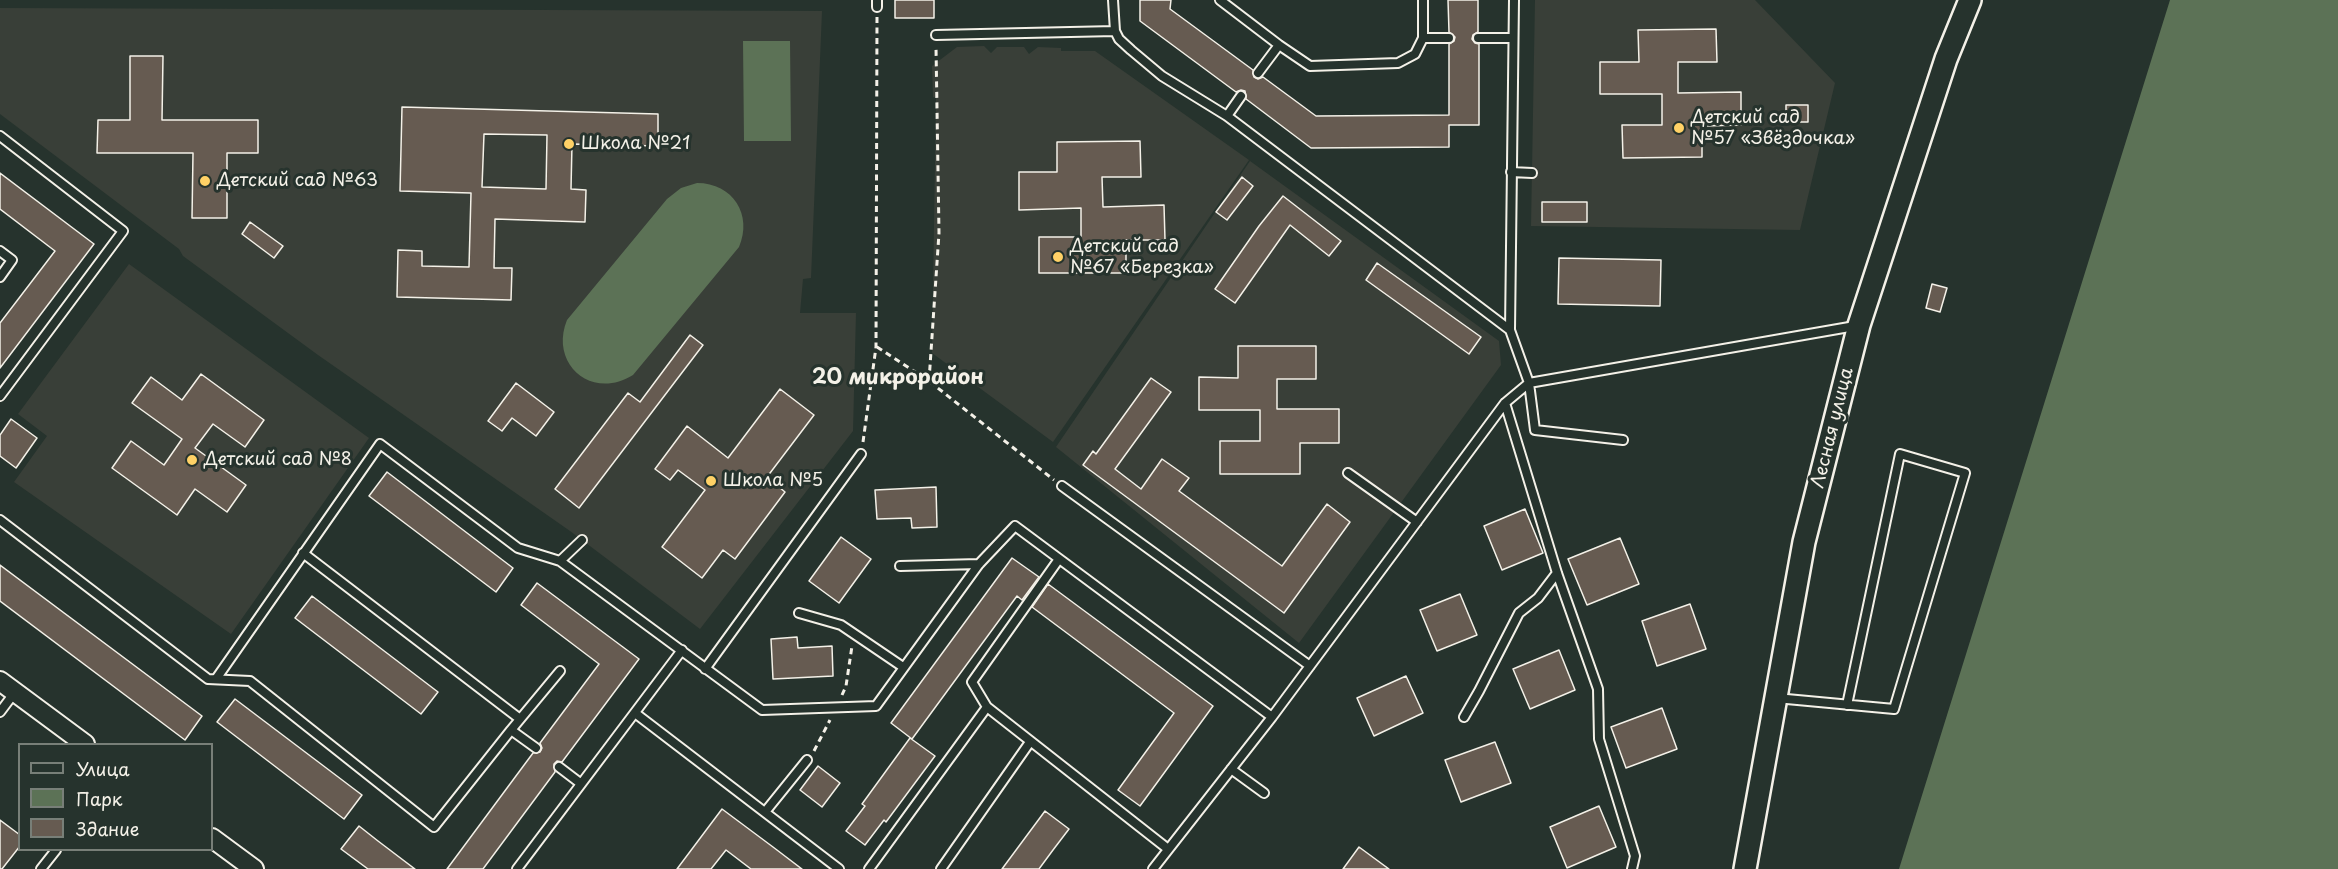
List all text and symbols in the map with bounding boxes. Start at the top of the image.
place label: Детский сад №57 «Звёздочка» [1691,107,1855,150]
marker: Детский сад №57 «Звёздочка» [1672,121,1686,135]
place label: Школа №21 [581,133,690,155]
marker: Школа №21 [562,137,576,151]
place label: Детский сад №63 [217,170,378,192]
marker: Детский сад №63 [198,174,212,188]
place label: Детский сад №67 «Березка» [1070,236,1214,278]
marker: Детский сад №67 «Березка» [1051,250,1065,264]
district label: 20 микрорайон [812,365,984,391]
street label: Лесная улица [1808,365,1858,491]
place label: Детский сад №8 [204,449,352,471]
marker: Детский сад №8 [185,453,199,467]
place label: Школа №5 [723,470,823,492]
marker: Школа №5 [704,474,718,488]
legend [18,743,213,851]
text: Улица [76,755,130,782]
text: Парк [76,785,122,812]
text: Здание [76,815,139,842]

